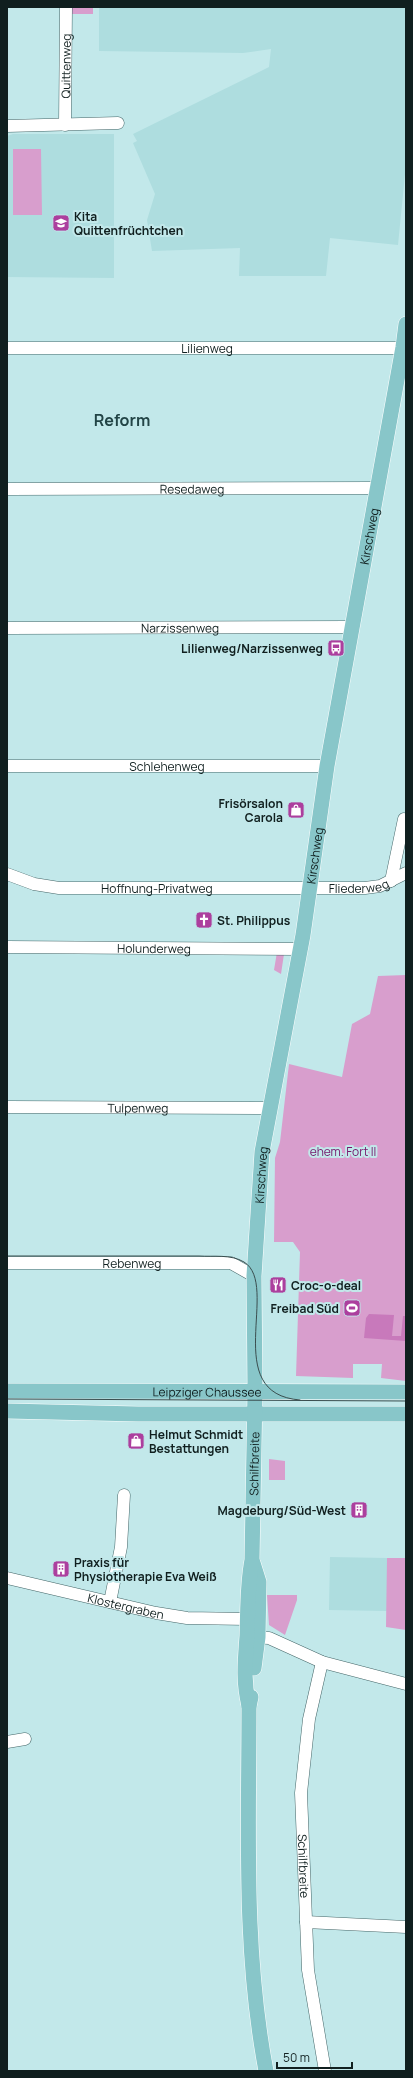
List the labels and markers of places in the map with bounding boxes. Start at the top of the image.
place label: Kita Quittenfrüchtchen [74,208,183,239]
school or university icon: Kita Quittenfrüchtchen [51,213,71,233]
bus stop icon: Lilienweg/Narzissenweg [326,638,346,658]
place label: Lilienweg/Narzissenweg [181,640,323,657]
place label: Frisörsalon Carola [218,795,283,826]
shop icon: Frisörsalon Carola [286,800,306,820]
church icon: St. Philippus [194,910,214,930]
place label: St. Philippus [217,912,291,929]
restaurant icon: Croc-o-deal [268,1275,288,1295]
place label: Croc-o-deal [291,1277,361,1294]
sports icon: Freibad Süd [342,1298,362,1318]
place label: Freibad Süd [271,1300,339,1317]
place label: Helmut Schmidt Bestattungen [149,1426,243,1457]
shop icon: Helmut Schmidt Bestattungen [126,1431,146,1451]
building icon: Magdeburg/Süd-West [349,1500,369,1520]
place label: Magdeburg/Süd-West [218,1502,346,1519]
place label: Praxis für Physiotherapie Eva Weiß [74,1554,217,1585]
building icon: Praxis für Physiotherapie Eva Weiß [51,1559,71,1579]

